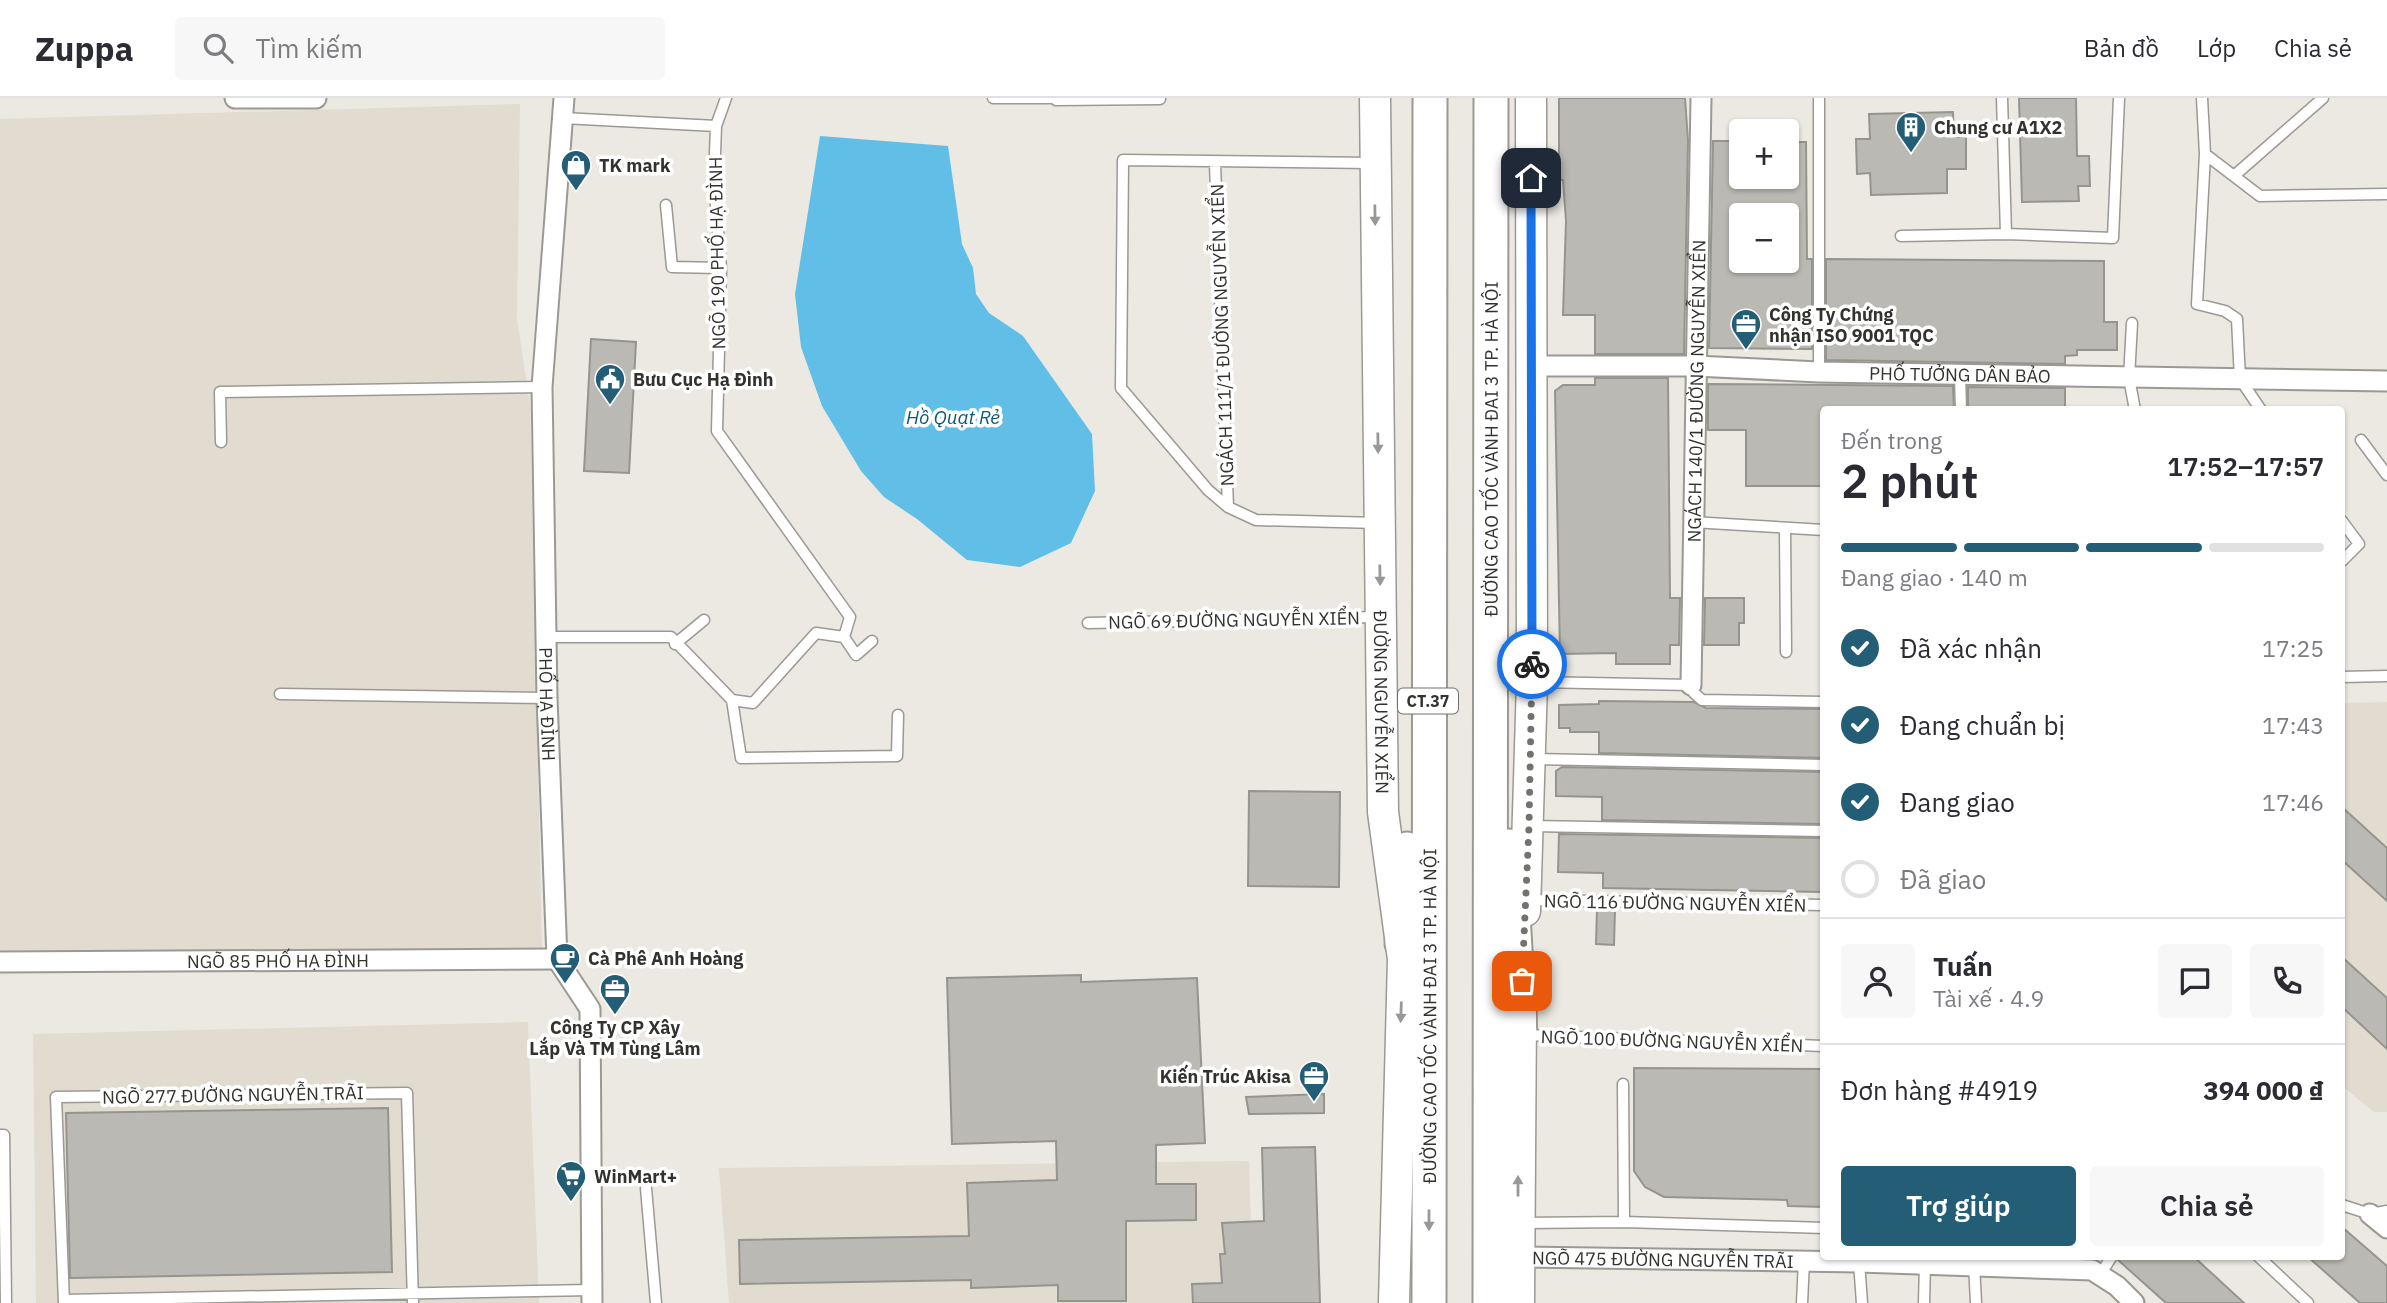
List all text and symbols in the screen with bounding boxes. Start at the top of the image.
search box [175,17,665,80]
text: Zuppa [35,27,133,70]
icon: search [199,29,237,67]
text: Tìm kiếm [255,31,363,65]
text: Bản đồ [2084,32,2159,64]
text: Lớp [2197,32,2236,64]
text: Chia sẻ [2274,32,2352,64]
building icon: Chung cư A1X2 [1894,110,1928,154]
place label: Chung cư A1X2 [1934,116,2062,139]
map controls [1729,119,1799,273]
button: + [1729,119,1799,189]
shop icon: TK mark [559,148,593,192]
pin [1501,148,1561,208]
place label: TK mark [599,154,671,177]
street label: NGÕ 190 PHỐ HẠ ĐÌNH [701,156,730,350]
icon: home [1512,159,1550,197]
street label: NGÁCH 111/1 ĐƯỜNG NGUYỄN XIỂN [1203,183,1239,487]
button: − [1729,203,1799,273]
one-way arrow [1369,204,1381,226]
street label: NGÁCH 140/1 ĐƯỜNG NGUYỄN XIỂN [1682,239,1710,543]
street label: ĐƯỜNG CAO TỐC VÀNH ĐAI 3 TP. HÀ NỘI [1476,281,1502,617]
place label: Công Ty Chứng nhận ISO 9001 TQC [1769,303,1934,347]
office icon: Công Ty Chứng nhận ISO 9001 TQC [1729,307,1763,351]
street label: PHỐ TƯỞNG DÂN BẢO [1869,359,2051,387]
public building icon: Bưu Cục Hạ Đình [593,362,627,406]
place label: Bưu Cục Hạ Đình [633,368,773,391]
water label: Hồ Quạt Rẻ [906,405,1000,429]
text: Đến trong [1841,425,1942,455]
one-way arrow [1372,432,1384,454]
text: 17:52–17:57 [2167,449,2324,483]
text: 2 phút [1841,451,1978,511]
text: Đang giao · 140 m [1841,562,2028,592]
one-way arrow [1374,564,1385,586]
street label: NGÕ 69 ĐƯỜNG NGUYỄN XIỂN [1108,604,1360,634]
street label: ĐƯỜNG NGUYỄN XIỂN [1369,610,1396,794]
courier [1497,629,1567,699]
icon: check [1841,629,1879,667]
text: Đã xác nhận [1900,631,2042,665]
text: 17:25 [2262,633,2324,663]
icon: bike [1513,645,1551,683]
street label: PHỐ HẠ ĐÌNH [535,647,561,762]
road number: CT.37 [1398,688,1458,714]
icon: check [1841,706,1879,744]
text: Đang chuẩn bị [1900,708,2065,742]
text: 17:43 [2262,710,2324,740]
icon: check [1841,783,1879,821]
text: Đang giao [1900,785,2015,819]
text: 17:46 [2262,787,2324,817]
street label: ĐƯỜNG CAO TỐC VÀNH ĐAI 3 TP. HÀ NỘI [1415,848,1441,1184]
text: Đã giao [1900,862,1986,896]
street label: NGÕ 116 ĐƯỜNG NGUYỄN XIỂN [1544,887,1806,917]
cafe icon: Cà Phê Anh Hoàng [548,941,582,985]
button: person [1841,944,1915,1018]
button: chat [2158,944,2232,1018]
button: phone [2250,944,2324,1018]
street label: NGÕ 85 PHỐ HẠ ĐÌNH [187,946,369,972]
place label: Cà Phê Anh Hoàng [588,947,743,970]
text: Tuấn [1933,949,1993,983]
pin [1492,951,1552,1011]
icon: bag [1503,962,1541,1000]
office icon: Công Ty CP Xây Lắp Và TM Tùng Lâm [598,972,632,1016]
text: Tài xế · 4.9 [1933,983,2044,1013]
one-way arrow [1396,1001,1407,1023]
place label: Công Ty CP Xây Lắp Và TM Tùng Lâm [529,1016,701,1060]
street label: NGÕ 100 ĐƯỜNG NGUYỄN XIỂN [1540,1023,1804,1057]
office icon: Kiến Trúc Akisa [1297,1059,1331,1103]
place label: Kiến Trúc Akisa [1160,1064,1291,1088]
text: Đơn hàng #4919 [1841,1073,2038,1107]
text: 394 000 ₫ [2203,1073,2324,1107]
street label: NGÕ 277 ĐƯỜNG NGUYỄN TRÃI [102,1079,364,1109]
supermarket icon: WinMart+ [554,1159,588,1203]
place label: WinMart+ [594,1165,677,1188]
button: Trợ giúp [1841,1166,2076,1246]
button: Chia sẻ [2090,1166,2324,1246]
one-way arrow [1513,1175,1524,1197]
one-way arrow [1423,1209,1434,1231]
street label: NGÕ 475 ĐƯỜNG NGUYỄN TRÃI [1532,1246,1794,1273]

